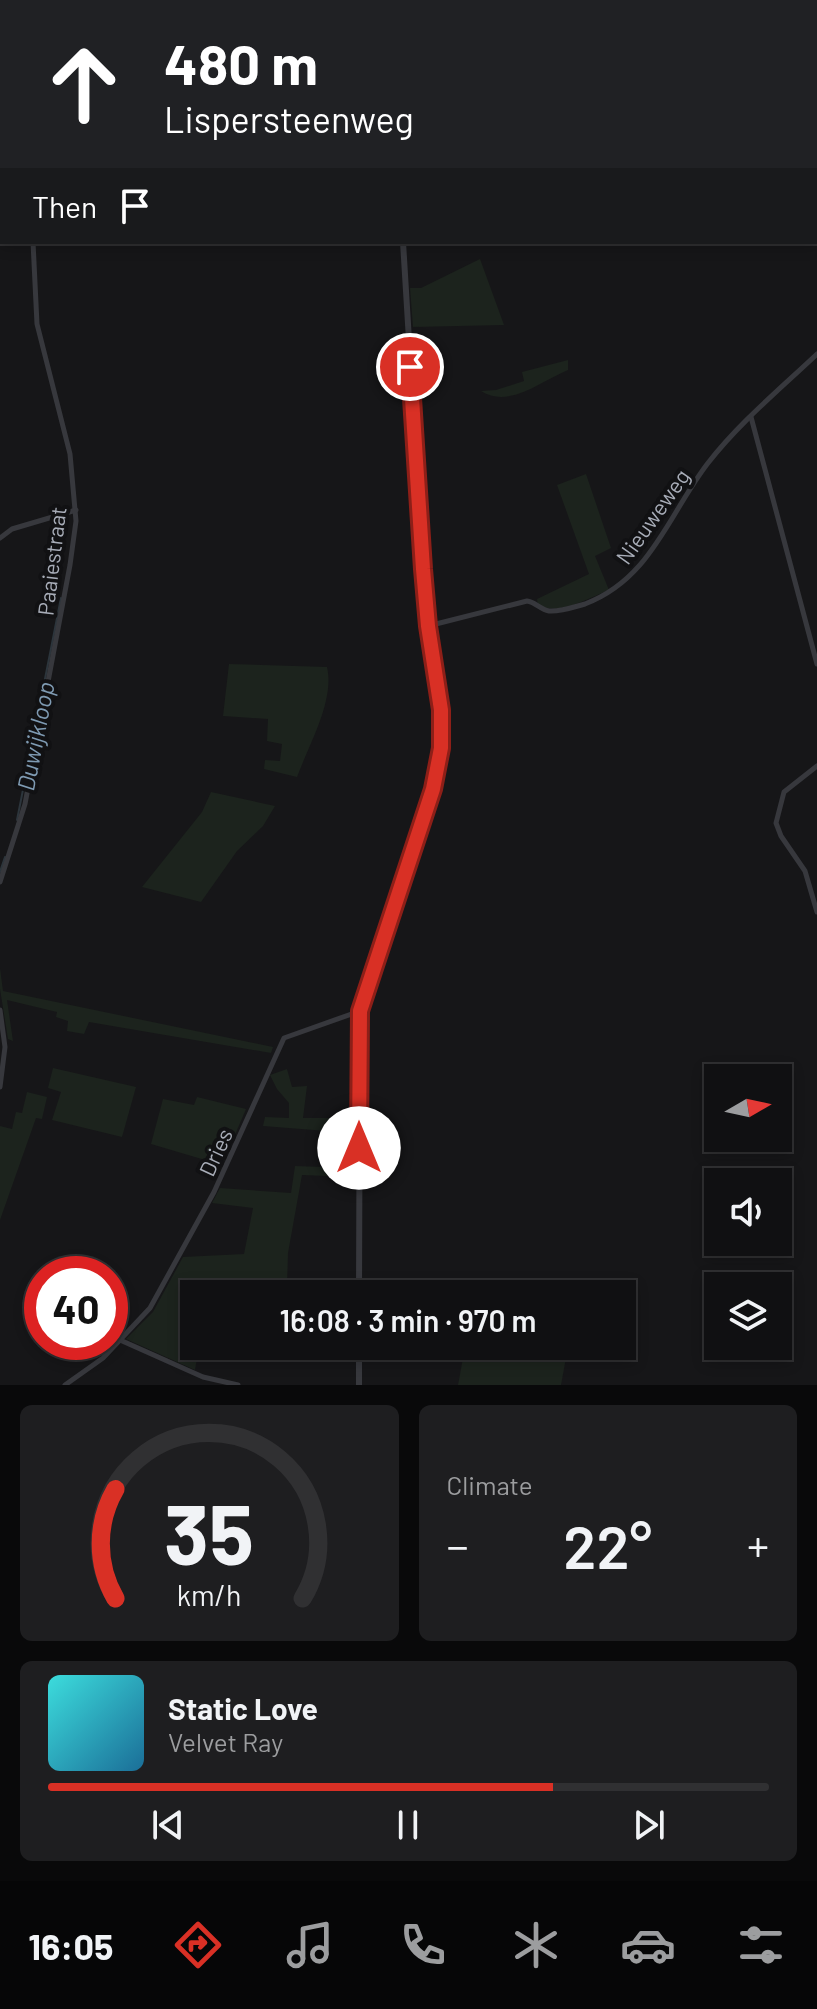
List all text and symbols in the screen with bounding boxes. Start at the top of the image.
text: 480 m [164,29,318,96]
icon: ahead [32,32,136,136]
text: Lispersteenweg [164,97,414,140]
icon: arrive [113,184,157,228]
text: Then [32,188,97,224]
pin [376,333,444,401]
icon: arrive [388,345,432,389]
street label: Nieuweweg [610,464,694,568]
street label: Paaiestraat [31,505,71,617]
water label: Duwijkloop [10,679,60,793]
north arrow [704,1064,792,1152]
map controls [704,1064,792,1360]
position arrow [317,1106,401,1190]
street label: Dries [193,1124,237,1180]
button: sound [704,1168,792,1256]
speed limit sign: 40 [24,1256,128,1360]
button: layers [704,1272,792,1360]
text: 16:08 · 3 min · 970 m [280,1302,536,1338]
text: Climate [447,1469,533,1500]
text: 35 [164,1482,254,1582]
text: 22° [563,1509,652,1581]
text: − [447,1518,469,1571]
text: + [747,1518,769,1571]
text: km/h [177,1577,242,1612]
text: Static Love [168,1690,318,1726]
text: Velvet Ray [168,1726,283,1757]
icon: previous [146,1803,190,1847]
icon: pause [386,1803,430,1847]
icon: next [627,1803,671,1847]
icon: directions [170,1917,226,1973]
icon: music [282,1917,338,1973]
icon: phone [395,1917,451,1973]
icon: climate [508,1917,564,1973]
icon: car [620,1917,676,1973]
icon: filters [733,1917,789,1973]
text: 16:05 [28,1924,113,1967]

